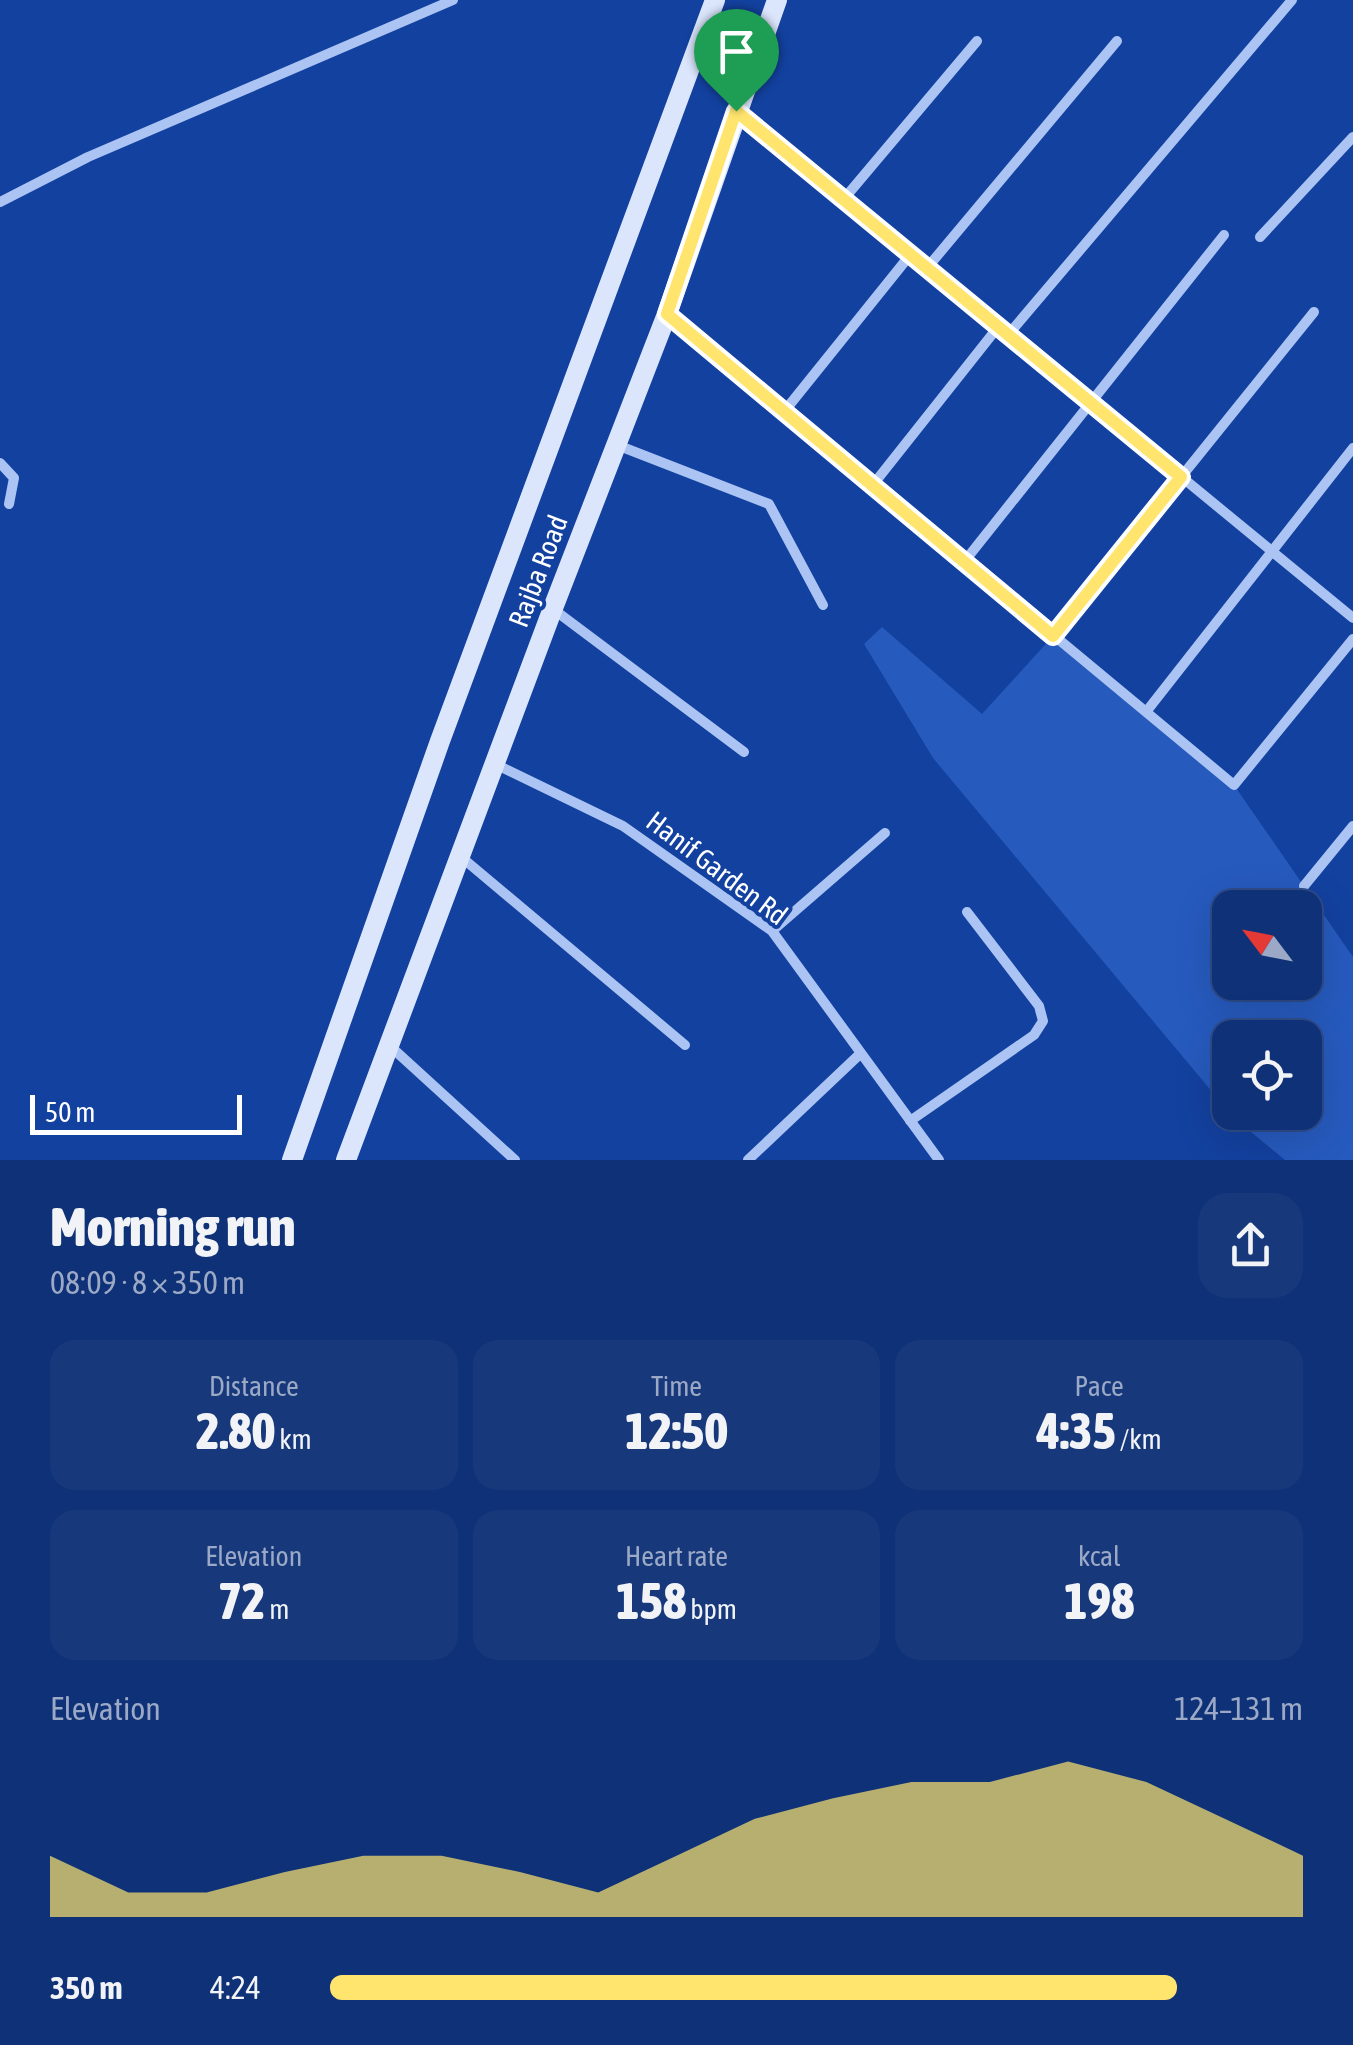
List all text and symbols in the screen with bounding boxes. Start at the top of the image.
pin [694,9,779,112]
icon: arrive [709,24,764,79]
street label: Rajba Road [502,511,574,631]
street label: Hanif Garden Rd [640,805,794,931]
north arrow [1212,890,1322,1000]
map controls [1212,890,1322,1130]
button: locate [1212,1020,1322,1130]
scale bar [30,1090,242,1134]
text: 50 m [45,1096,95,1128]
button: share [1198,1193,1303,1298]
text: Morning run [50,1195,296,1258]
text: 08:09 · 8 × 350 m [50,1264,245,1301]
text: Distance [209,1370,299,1402]
text: Time [651,1370,702,1402]
text: Pace [1075,1370,1124,1402]
text: 2.80 [196,1402,275,1460]
text: 12:50 [625,1402,728,1460]
text: 4:35 [1037,1402,1116,1460]
text: km [275,1423,312,1455]
text: /km [1116,1423,1162,1455]
text: Elevation [205,1540,302,1572]
text: Heart rate [625,1540,728,1572]
text: kcal [1078,1540,1120,1572]
text: 72 [218,1572,265,1630]
text: 158 [616,1572,686,1630]
text: 198 [1064,1572,1134,1630]
text: m [265,1593,289,1625]
text: bpm [686,1593,737,1625]
text: Elevation [50,1690,161,1727]
text: 124–131 m [1174,1690,1303,1727]
text: 350 m [50,1969,123,2006]
text: 4:24 [210,1969,261,2006]

